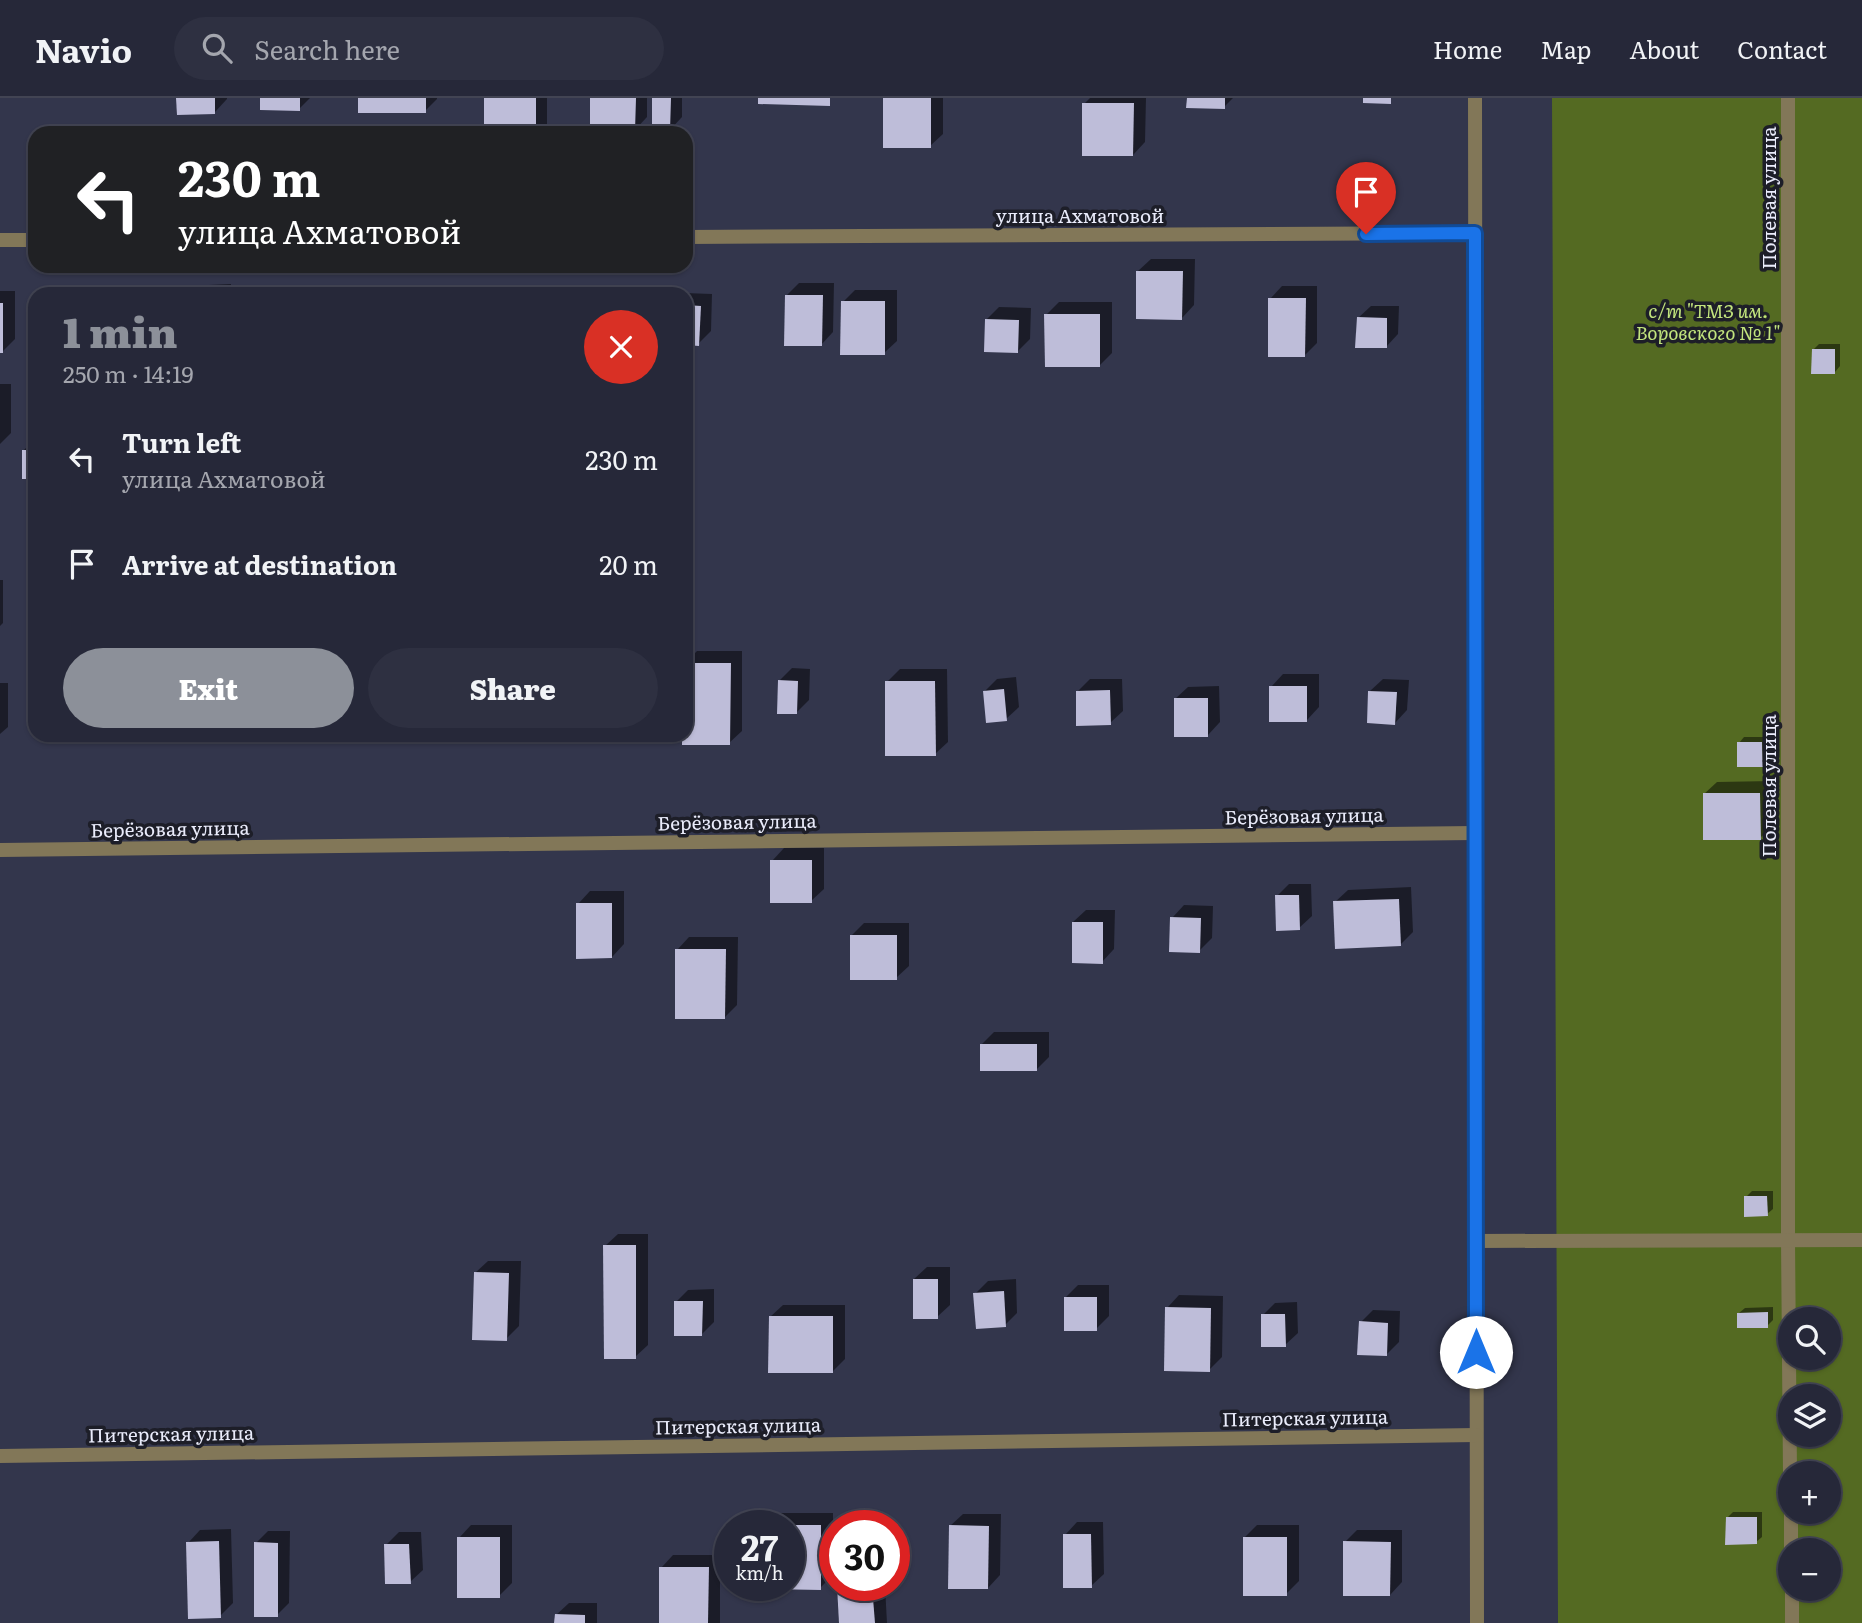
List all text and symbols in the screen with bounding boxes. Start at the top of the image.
search box [174,17,664,80]
text: Navio [35,24,132,73]
icon: search [198,29,236,67]
text: Search here [254,29,400,68]
text: Home [1433,31,1502,66]
text: Map [1540,31,1591,66]
text: About [1629,31,1699,66]
text: Contact [1737,31,1827,66]
street label: Полевая улица [1754,126,1782,270]
text: 230 m [178,139,321,212]
icon: left [63,154,154,245]
pin [1336,162,1396,234]
icon: arrive [1347,173,1385,211]
street label: улица Ахматовой [996,201,1164,229]
text: улица Ахматовой [178,206,461,254]
park label: с/т "ТМЗ им. Воровского № 1" [1636,296,1780,346]
text: 1 min [63,299,178,361]
button: close [584,310,658,384]
text: 250 m · 14:19 [63,356,194,390]
text: Turn left [122,422,241,461]
text: 230 m [585,439,658,478]
icon: left [63,440,101,478]
text: улица Ахматовой [122,461,326,495]
text: Arrive at destination [122,544,397,583]
text: 20 m [599,544,658,583]
icon: arrive [63,545,101,583]
button: Exit [63,648,354,728]
button: Share [368,648,658,728]
street label: Полевая улица [1754,714,1782,858]
street label: Берёзовая улица [1224,800,1385,830]
street label: Берёзовая улица [657,806,818,836]
street label: Берёзовая улица [90,813,251,843]
map controls [1778,1307,1841,1601]
button: search [1778,1307,1841,1370]
position arrow [1439,1315,1513,1389]
button: layers [1778,1384,1841,1447]
street label: Питерская улица [1222,1402,1389,1432]
street label: Питерская улица [655,1410,822,1440]
street label: Питерская улица [88,1418,255,1448]
button: + [1778,1461,1841,1524]
speed limit sign: 30 [819,1510,910,1601]
text: 27 [741,1520,778,1572]
button: − [1778,1538,1841,1601]
text: km/h [736,1559,783,1586]

